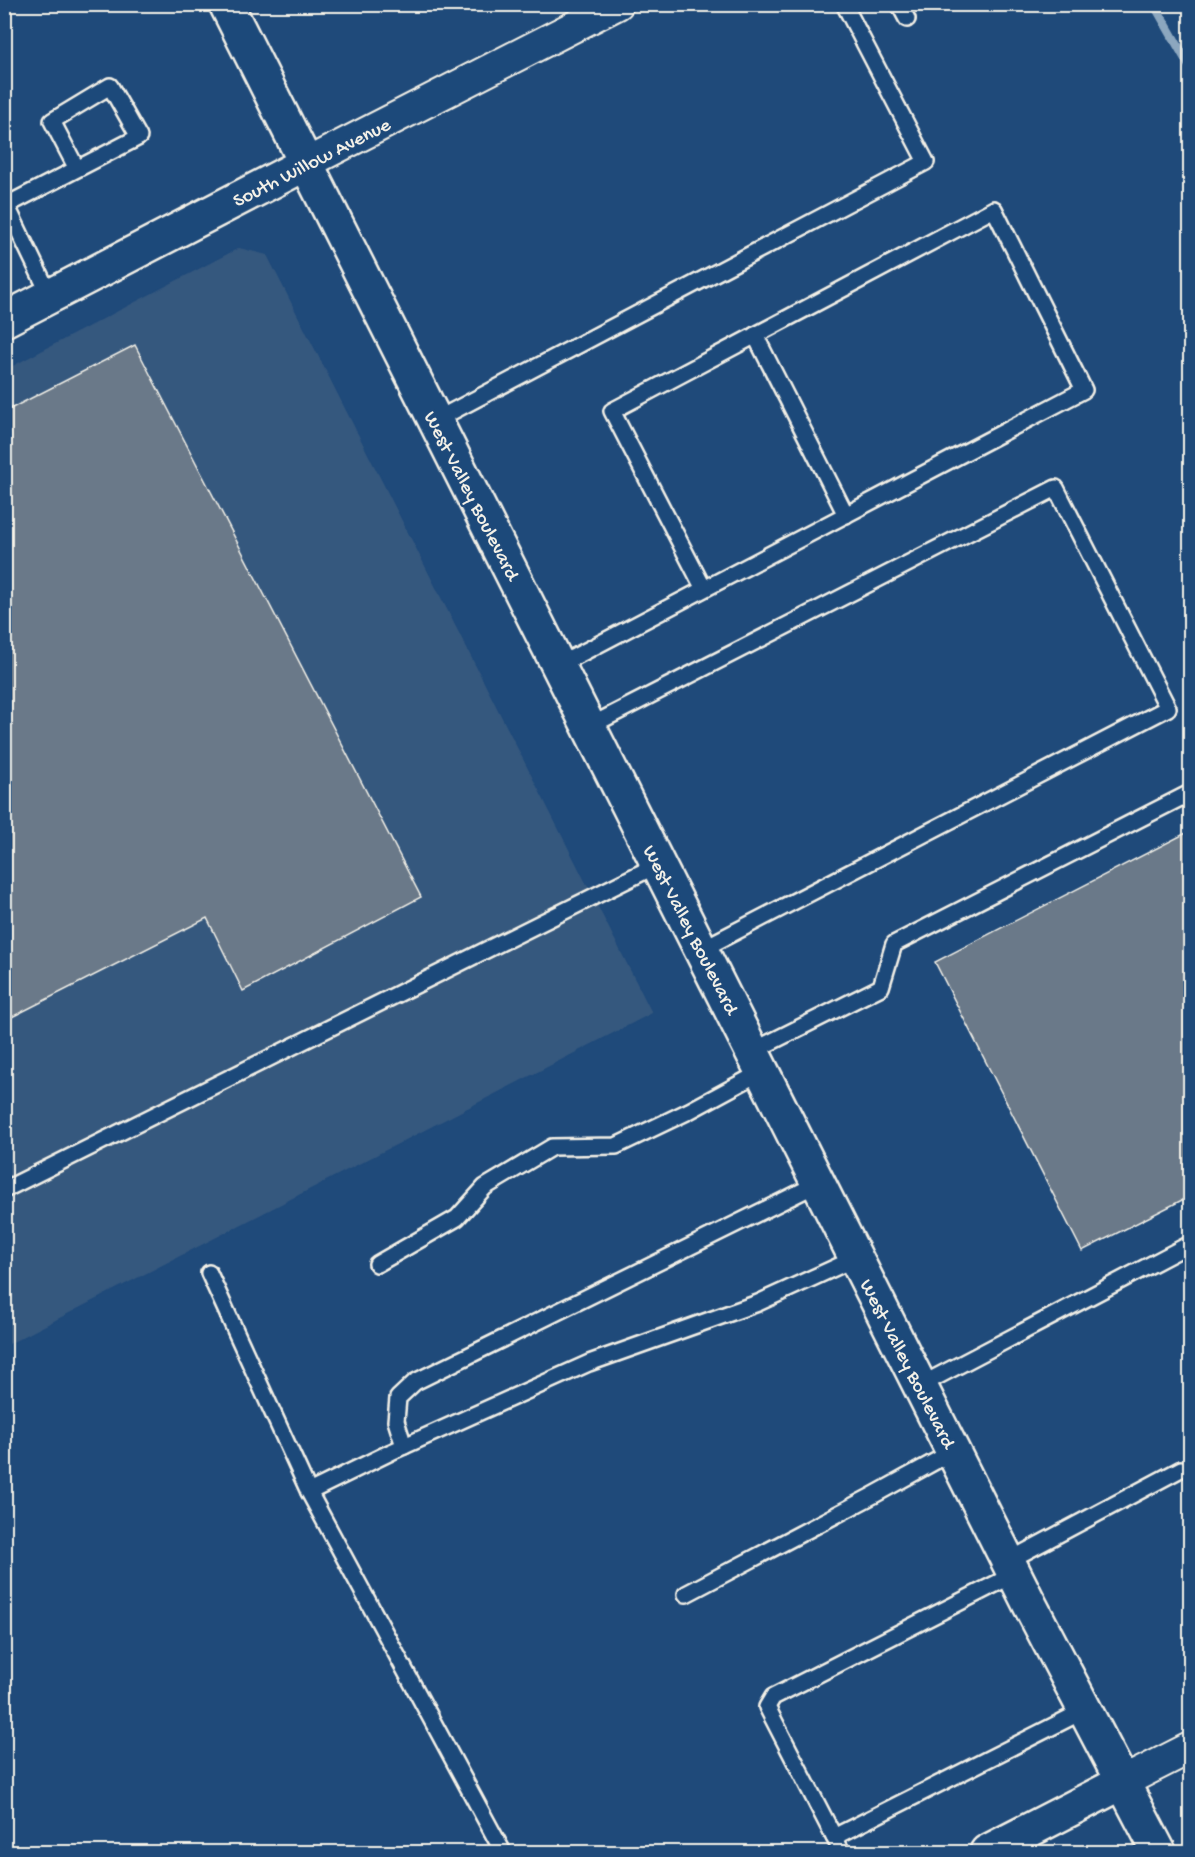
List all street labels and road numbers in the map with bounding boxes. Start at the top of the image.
street label: South Willow Avenue [230,114,396,214]
street label: West Valley Boulevard [417,408,524,587]
street label: West Valley Boulevard [636,842,743,1021]
street label: West Valley Boulevard [853,1276,960,1455]

